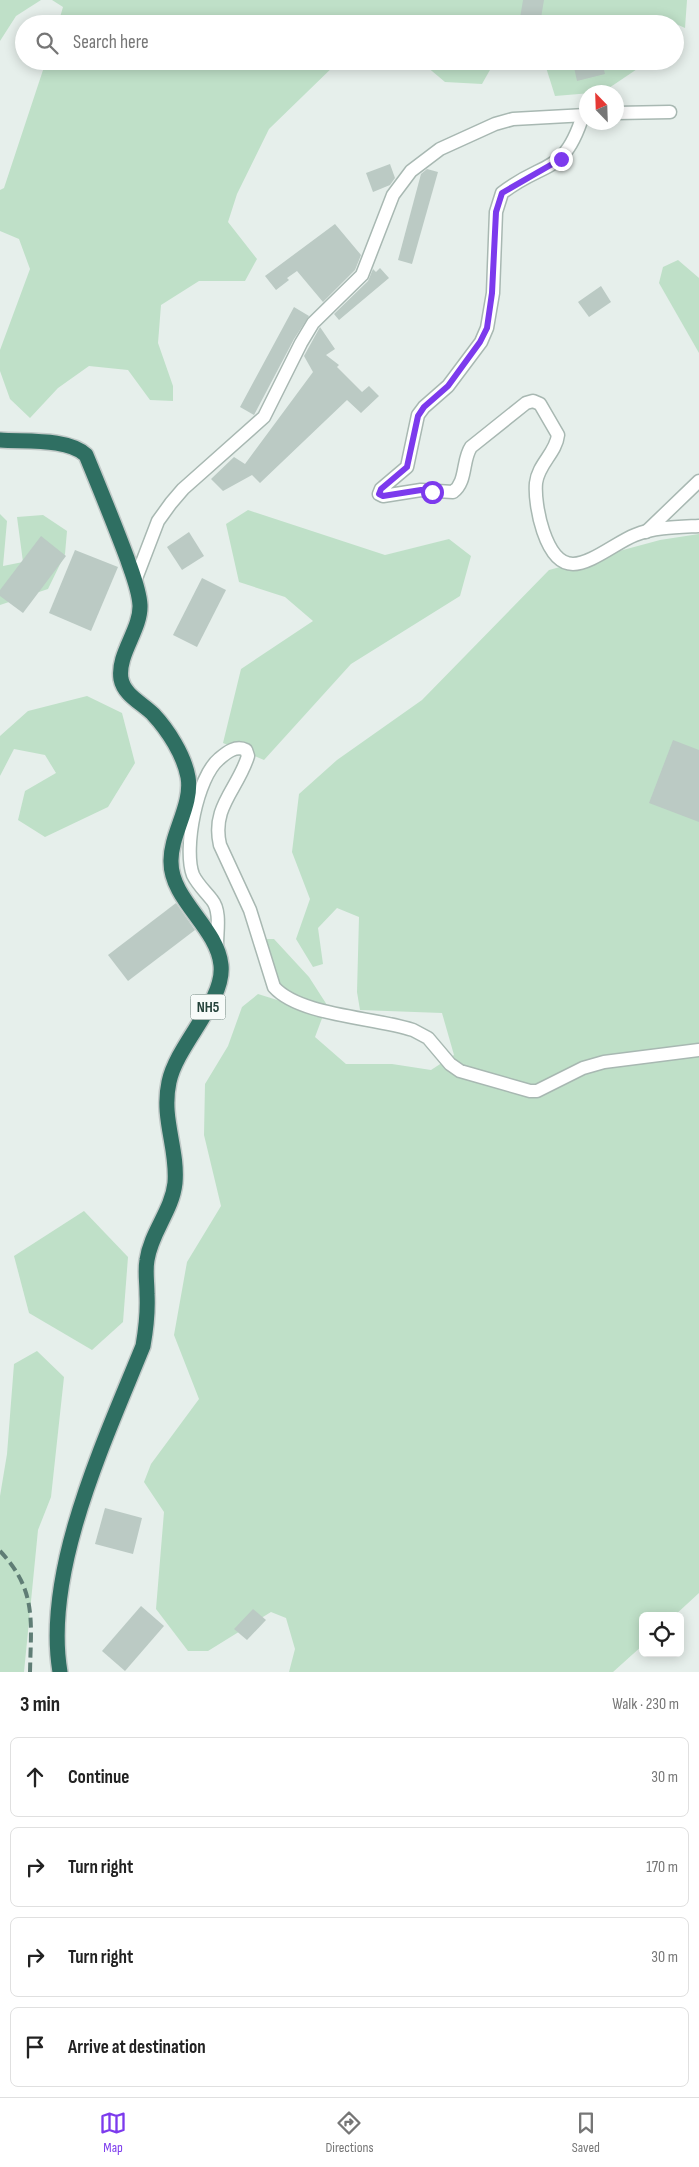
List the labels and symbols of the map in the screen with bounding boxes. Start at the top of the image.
north arrow [579,85,624,130]
route end [550,148,573,171]
route start [421,481,444,504]
road number: NH5 [190,994,226,1020]

